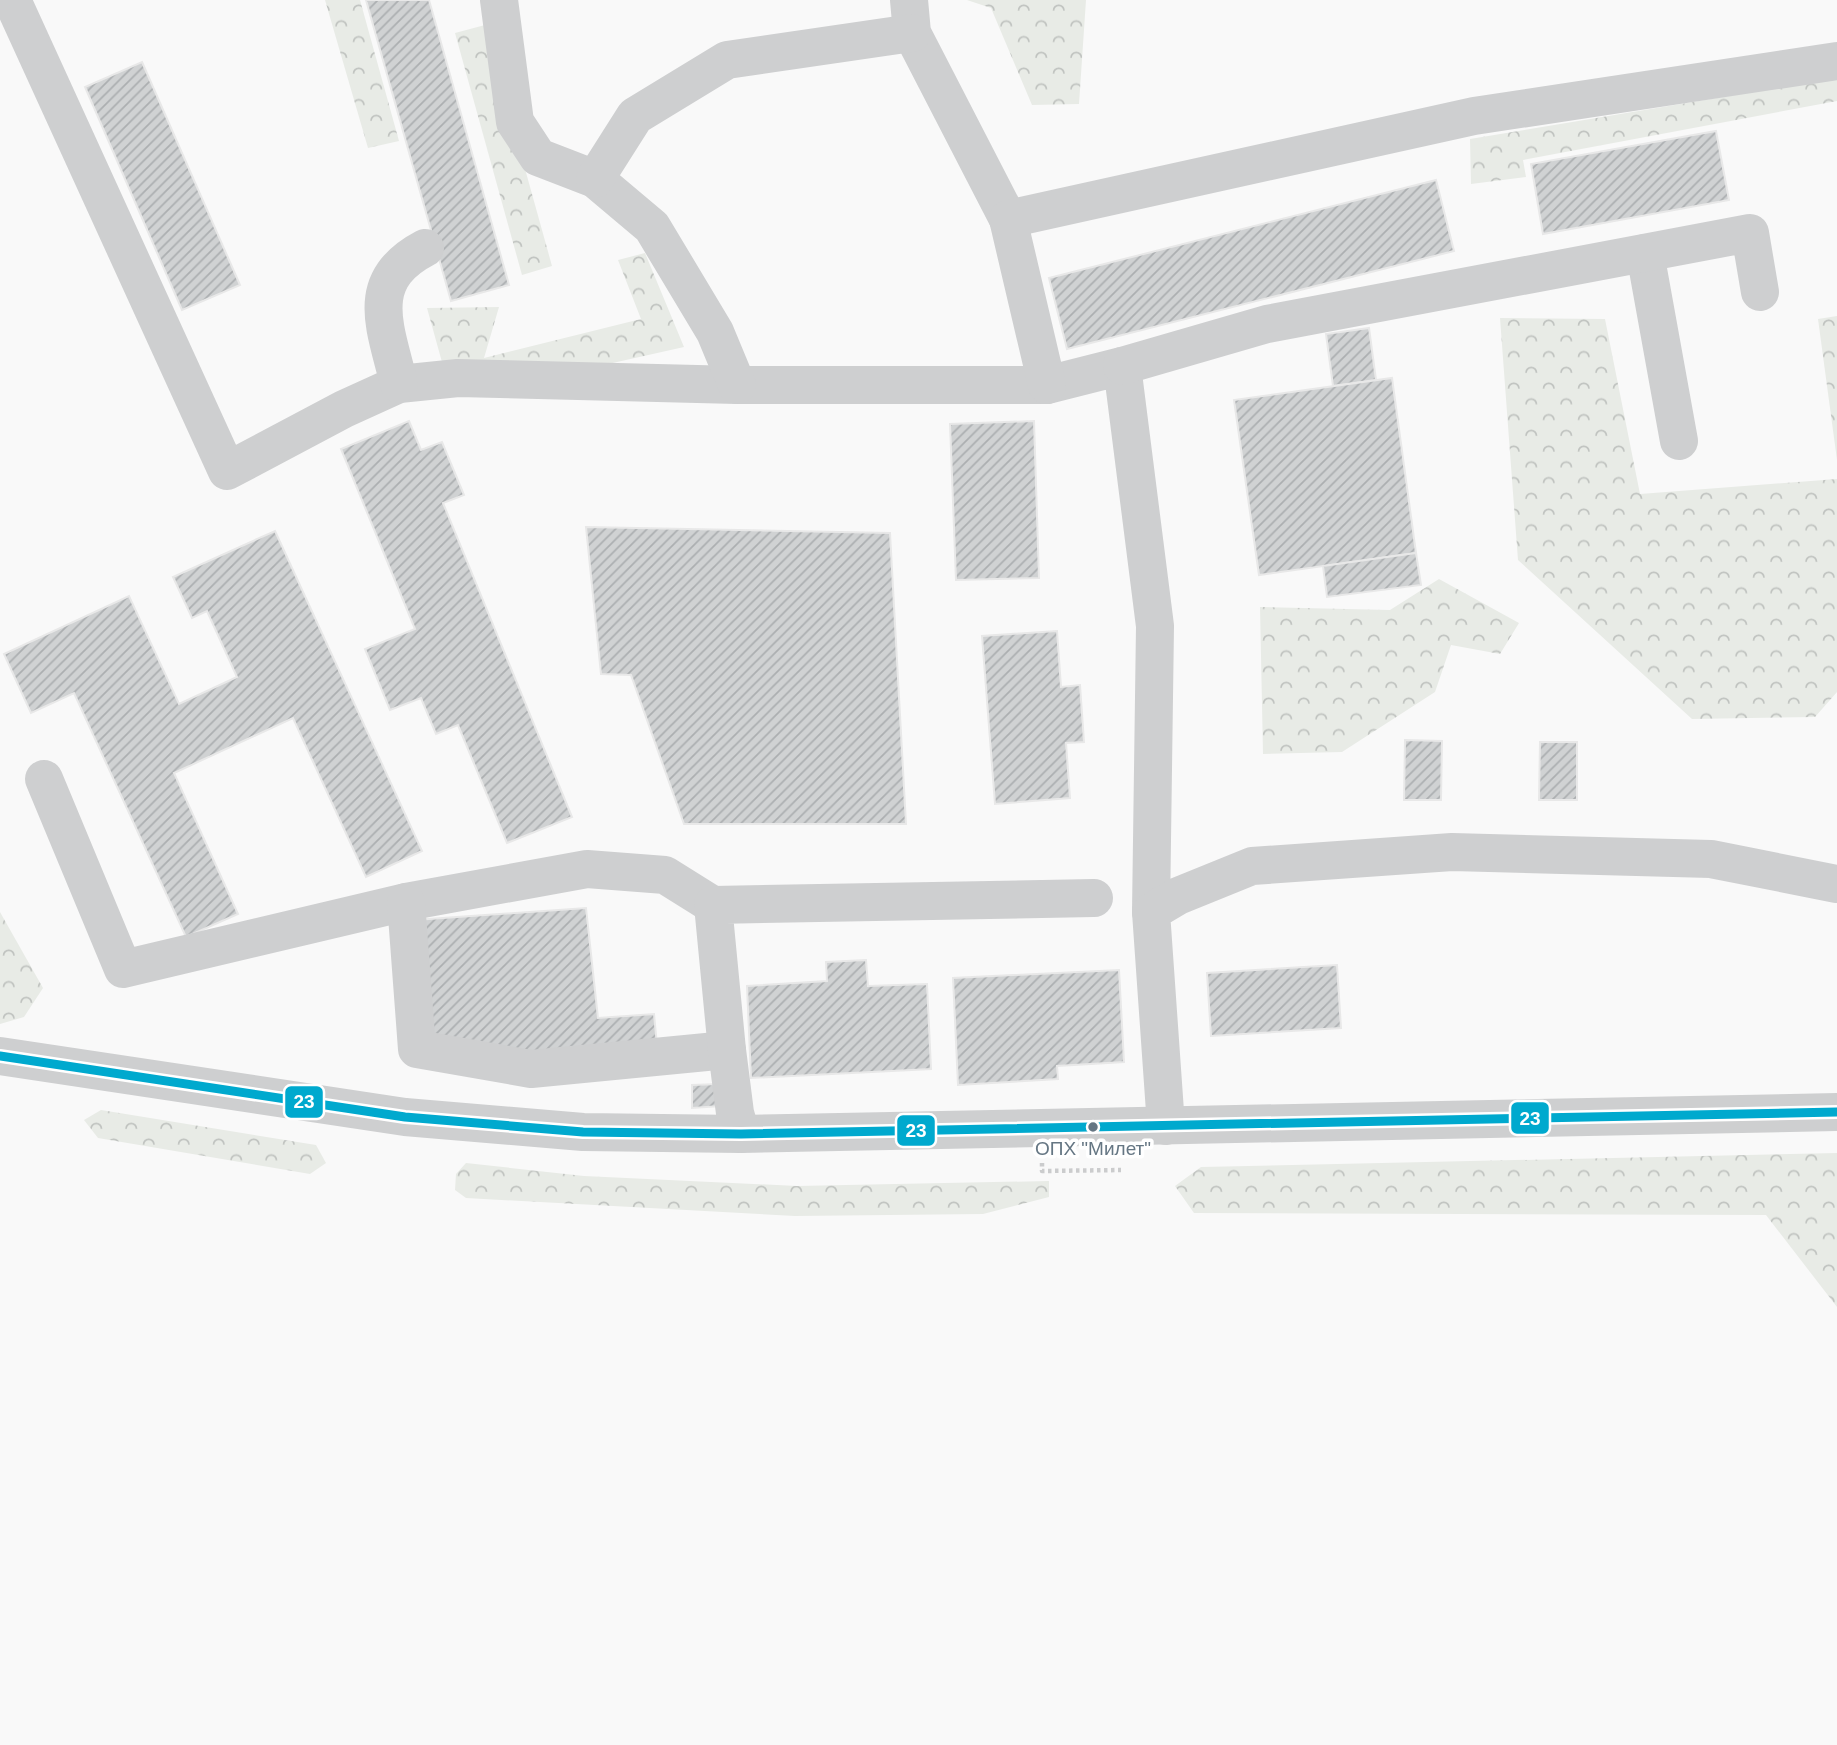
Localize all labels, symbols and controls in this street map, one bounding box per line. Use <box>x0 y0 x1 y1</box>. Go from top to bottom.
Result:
line badge: 23 <box>284 1085 324 1119</box>
text: 23 <box>293 1091 315 1112</box>
line badge: 23 <box>1510 1101 1550 1135</box>
text: 23 <box>1519 1108 1541 1129</box>
line badge: 23 <box>896 1114 936 1147</box>
text: 23 <box>905 1120 927 1141</box>
marker: ОПХ "Милет" <box>1086 1120 1100 1134</box>
place label: ОПХ "Милет" <box>1035 1138 1151 1159</box>

